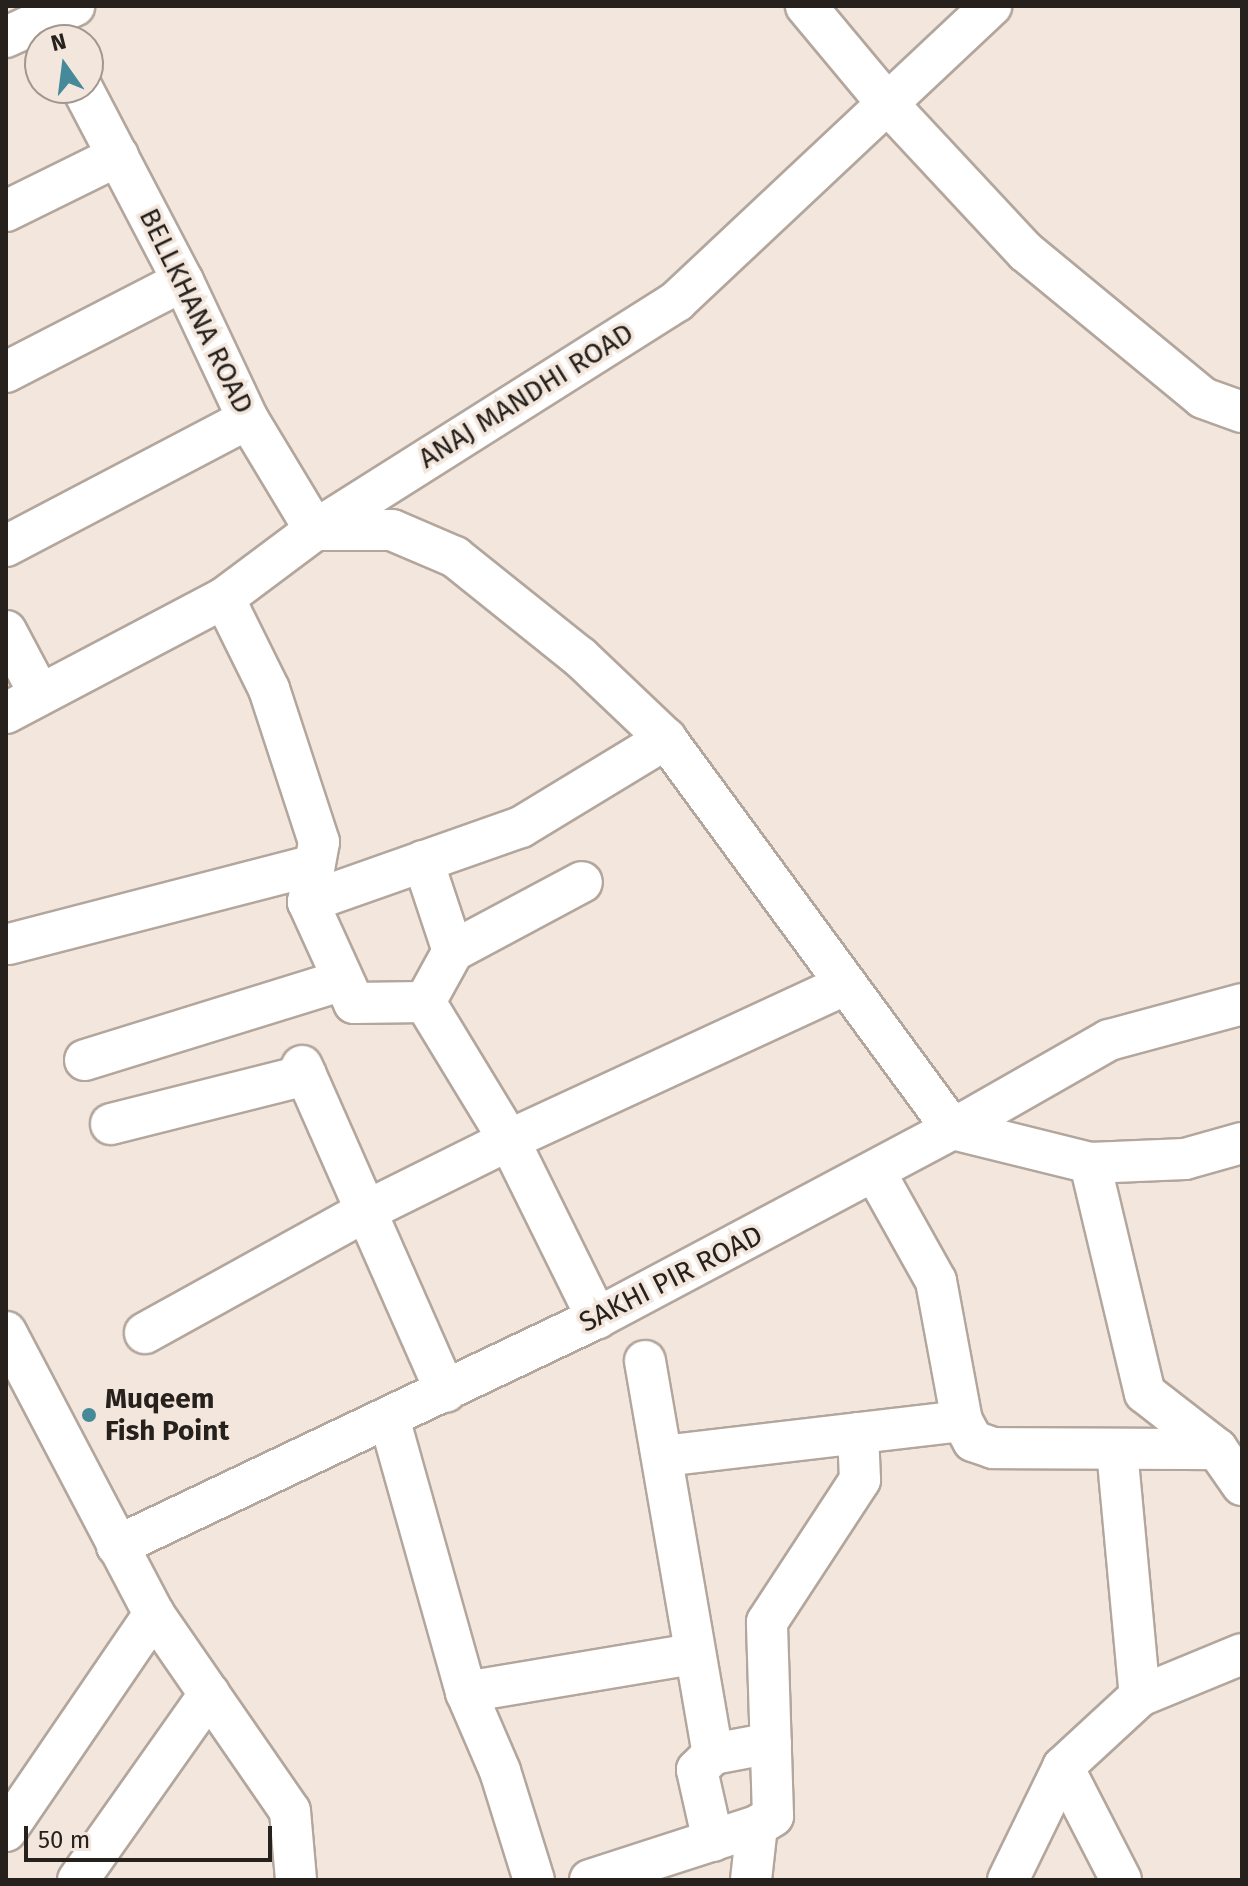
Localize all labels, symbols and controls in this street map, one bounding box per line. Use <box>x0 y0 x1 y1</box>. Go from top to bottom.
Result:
north arrow <box>24 24 104 104</box>
text: N <box>48 27 69 57</box>
street label: BELLKHANA ROAD <box>132 203 260 419</box>
street label: ANAJ MANDHI ROAD <box>412 316 640 476</box>
street label: SAKHI PIR ROAD <box>574 1218 768 1340</box>
place label: Muqeem Fish Point <box>105 1382 229 1448</box>
marker: Muqeem Fish Point <box>80 1406 98 1424</box>
scale bar <box>28 1810 276 1860</box>
text: 50 m <box>38 1826 90 1854</box>

